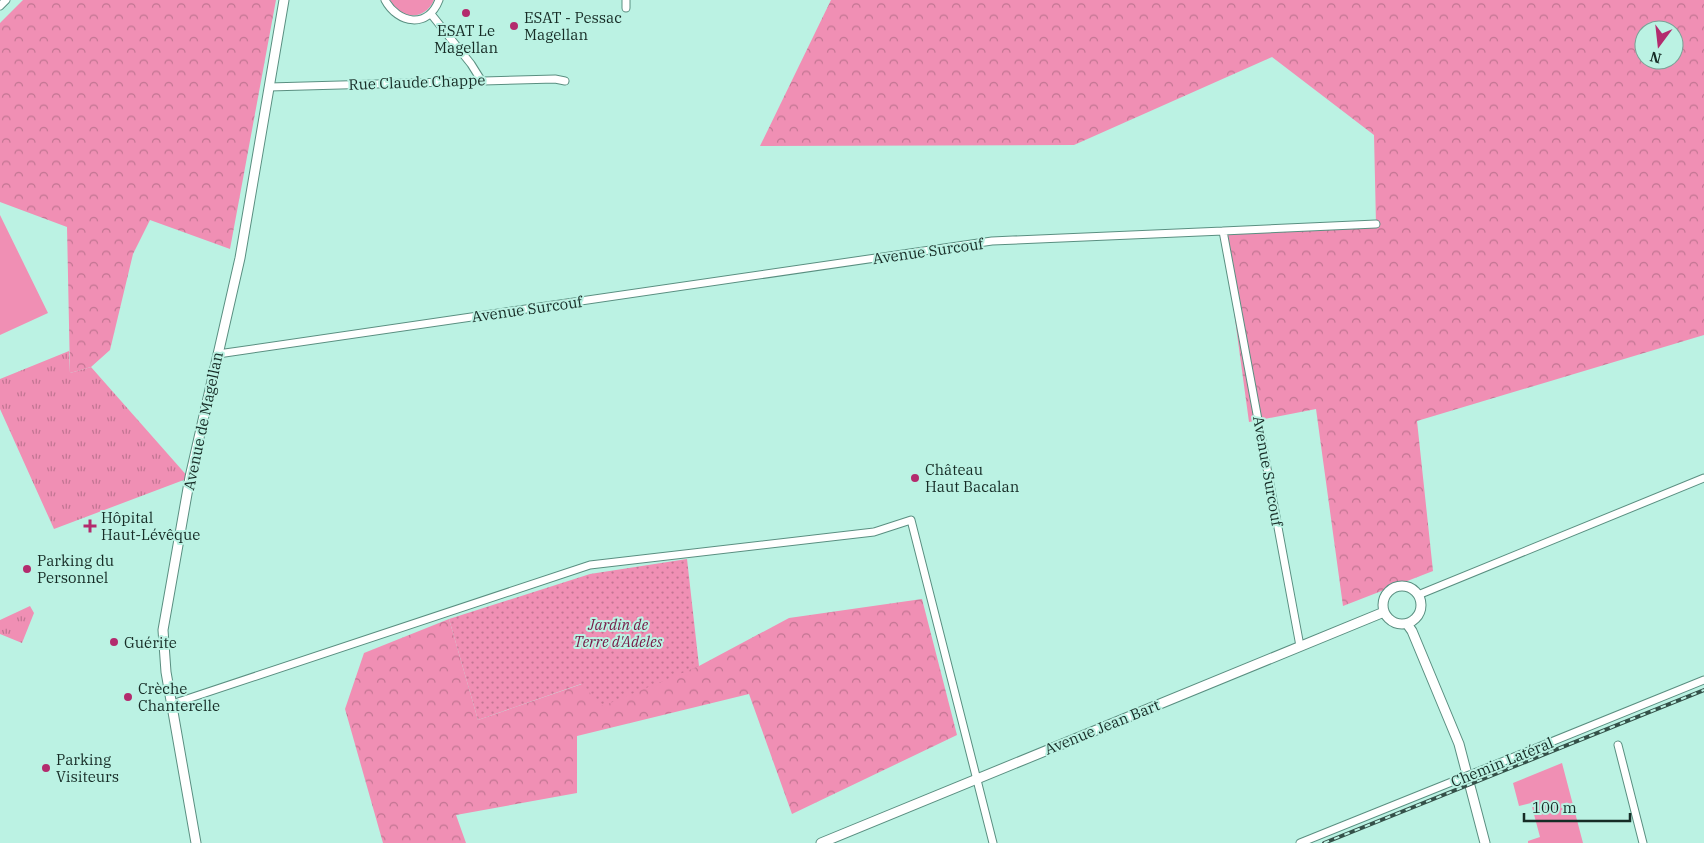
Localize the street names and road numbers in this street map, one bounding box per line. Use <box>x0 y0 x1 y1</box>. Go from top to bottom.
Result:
street label: Rue Claude Chappe <box>348 70 486 94</box>
street label: Avenue Surcouf <box>872 234 985 268</box>
street label: Avenue Surcouf <box>471 292 584 326</box>
street label: Avenue de Magellan <box>179 350 227 492</box>
street label: Avenue Surcouf <box>1249 414 1287 528</box>
street label: Avenue Jean Bart <box>1042 695 1162 759</box>
street label: Chemin Latéral <box>1448 733 1556 791</box>

